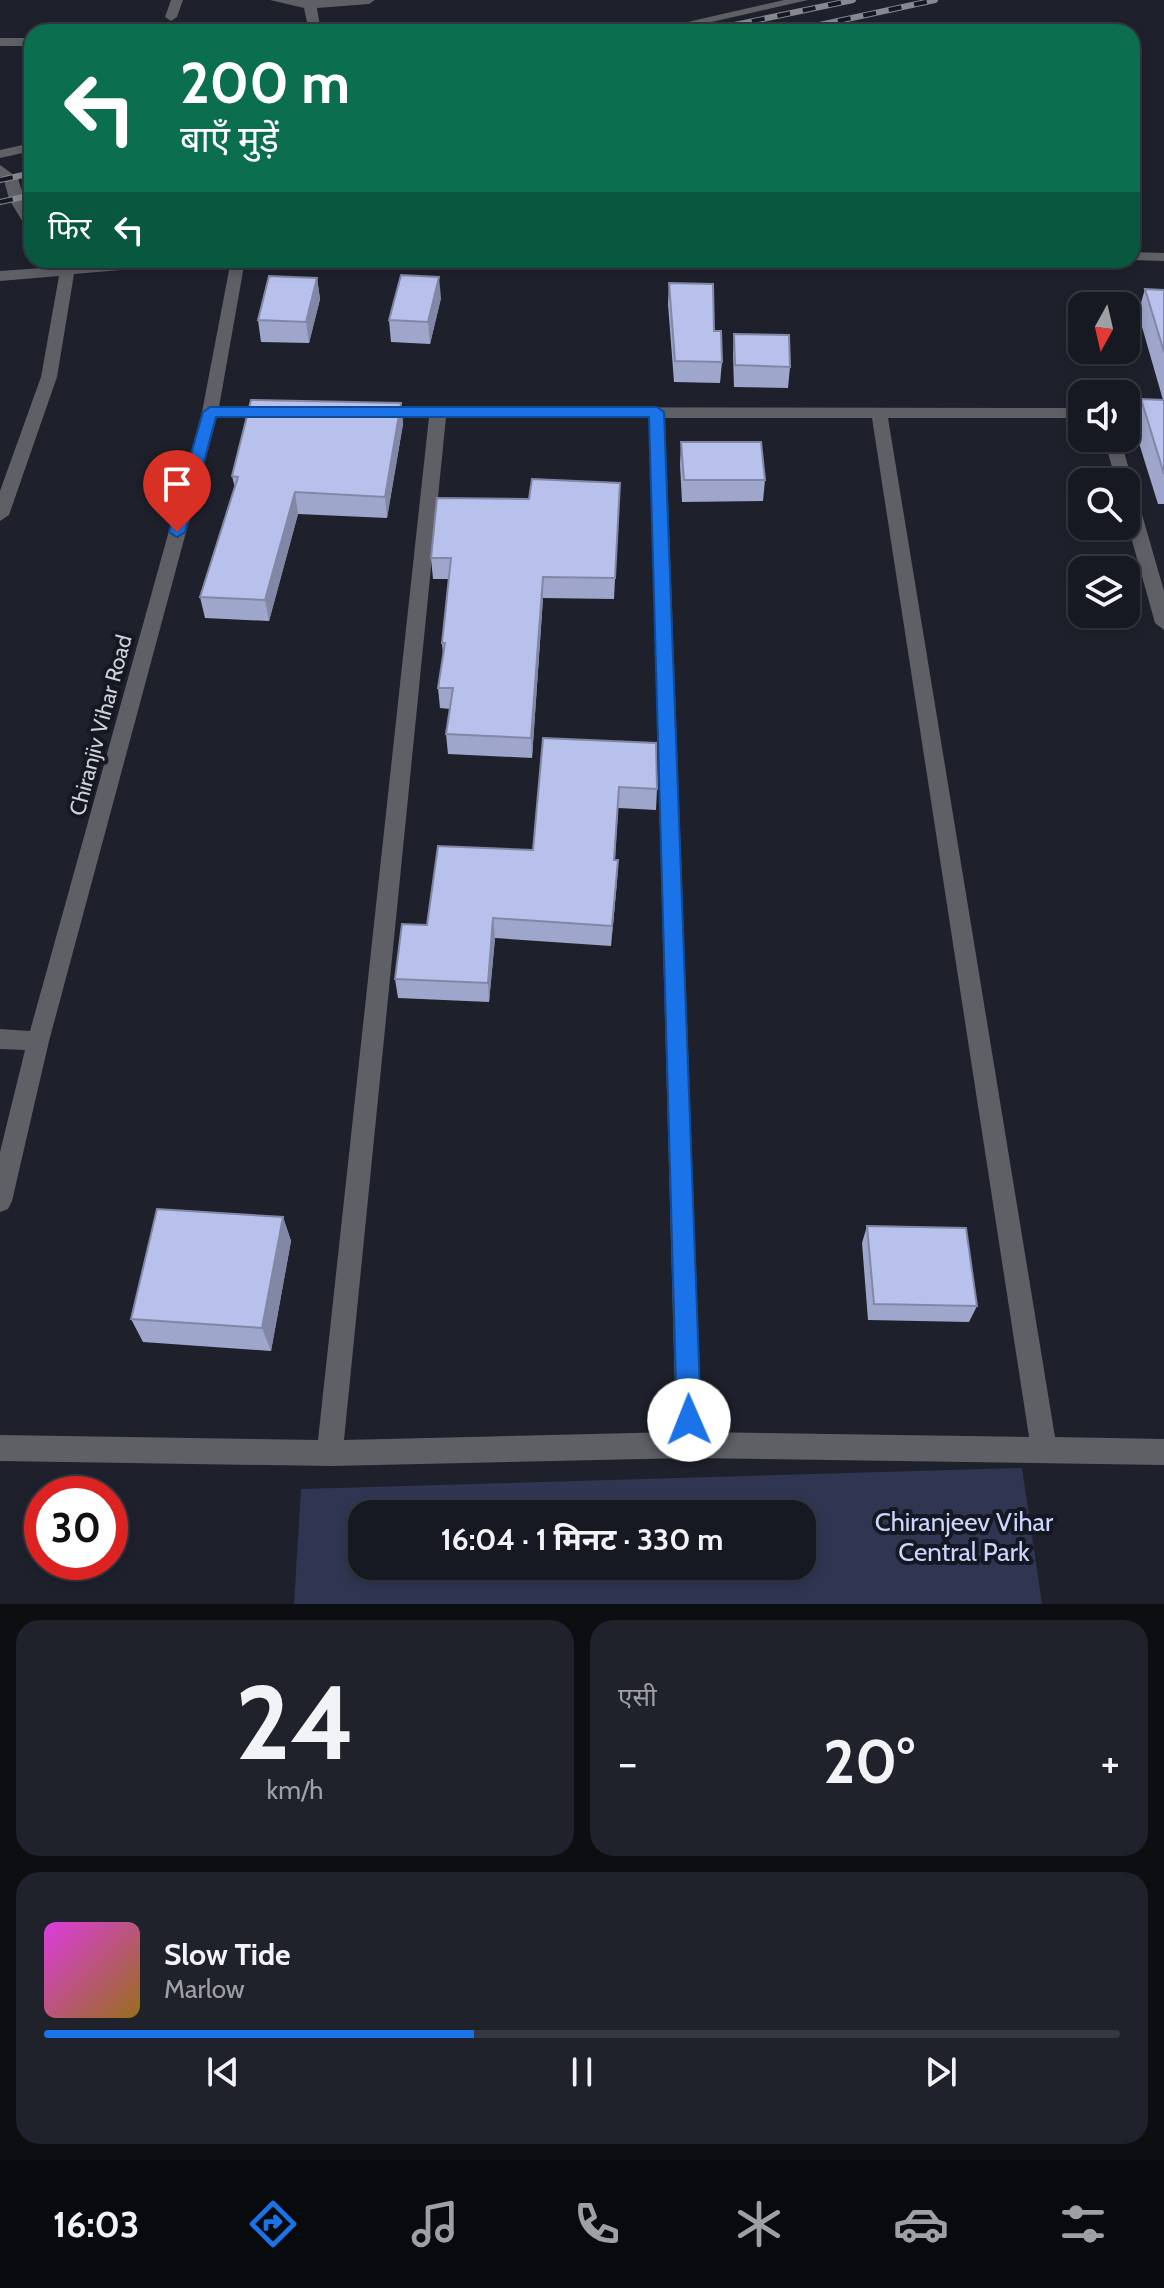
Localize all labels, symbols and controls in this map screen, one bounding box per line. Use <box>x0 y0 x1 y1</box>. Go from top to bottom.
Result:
text: 200 m <box>180 49 350 117</box>
icon: left <box>48 56 152 160</box>
text: बाएँ मुड़ें <box>180 117 279 161</box>
icon: left <box>107 208 151 252</box>
text: फिर <box>48 210 91 247</box>
north arrow <box>1068 292 1140 364</box>
map controls <box>1068 292 1140 628</box>
button: sound <box>1068 380 1140 452</box>
pin <box>143 450 211 532</box>
icon: arrive <box>155 462 199 506</box>
button: search <box>1068 468 1140 540</box>
button: layers <box>1068 556 1140 628</box>
street label: Chiranjiv Vihar Road <box>63 632 138 818</box>
position arrow <box>647 1378 731 1462</box>
speed limit sign: 30 <box>24 1476 128 1580</box>
park label: Chiranjeev Vihar Central Park <box>875 1506 1054 1568</box>
text: 16:04 · 1 मिनट · 330 m <box>441 1521 723 1558</box>
text: 24 <box>235 1659 355 1785</box>
text: एसी <box>618 1681 657 1713</box>
text: 20° <box>823 1725 915 1798</box>
text: − <box>618 1736 637 1789</box>
text: + <box>1101 1736 1120 1789</box>
text: km/h <box>267 1774 323 1806</box>
text: Slow Tide <box>164 1936 291 1973</box>
text: Marlow <box>164 1973 245 2005</box>
icon: previous <box>201 2050 245 2094</box>
icon: pause <box>560 2050 604 2094</box>
icon: next <box>919 2050 963 2094</box>
icon: directions <box>245 2196 301 2252</box>
icon: music <box>407 2196 463 2252</box>
icon: phone <box>569 2196 625 2252</box>
icon: climate <box>731 2196 787 2252</box>
icon: car <box>893 2196 949 2252</box>
icon: filters <box>1055 2196 1111 2252</box>
text: 16:03 <box>53 2202 139 2246</box>

